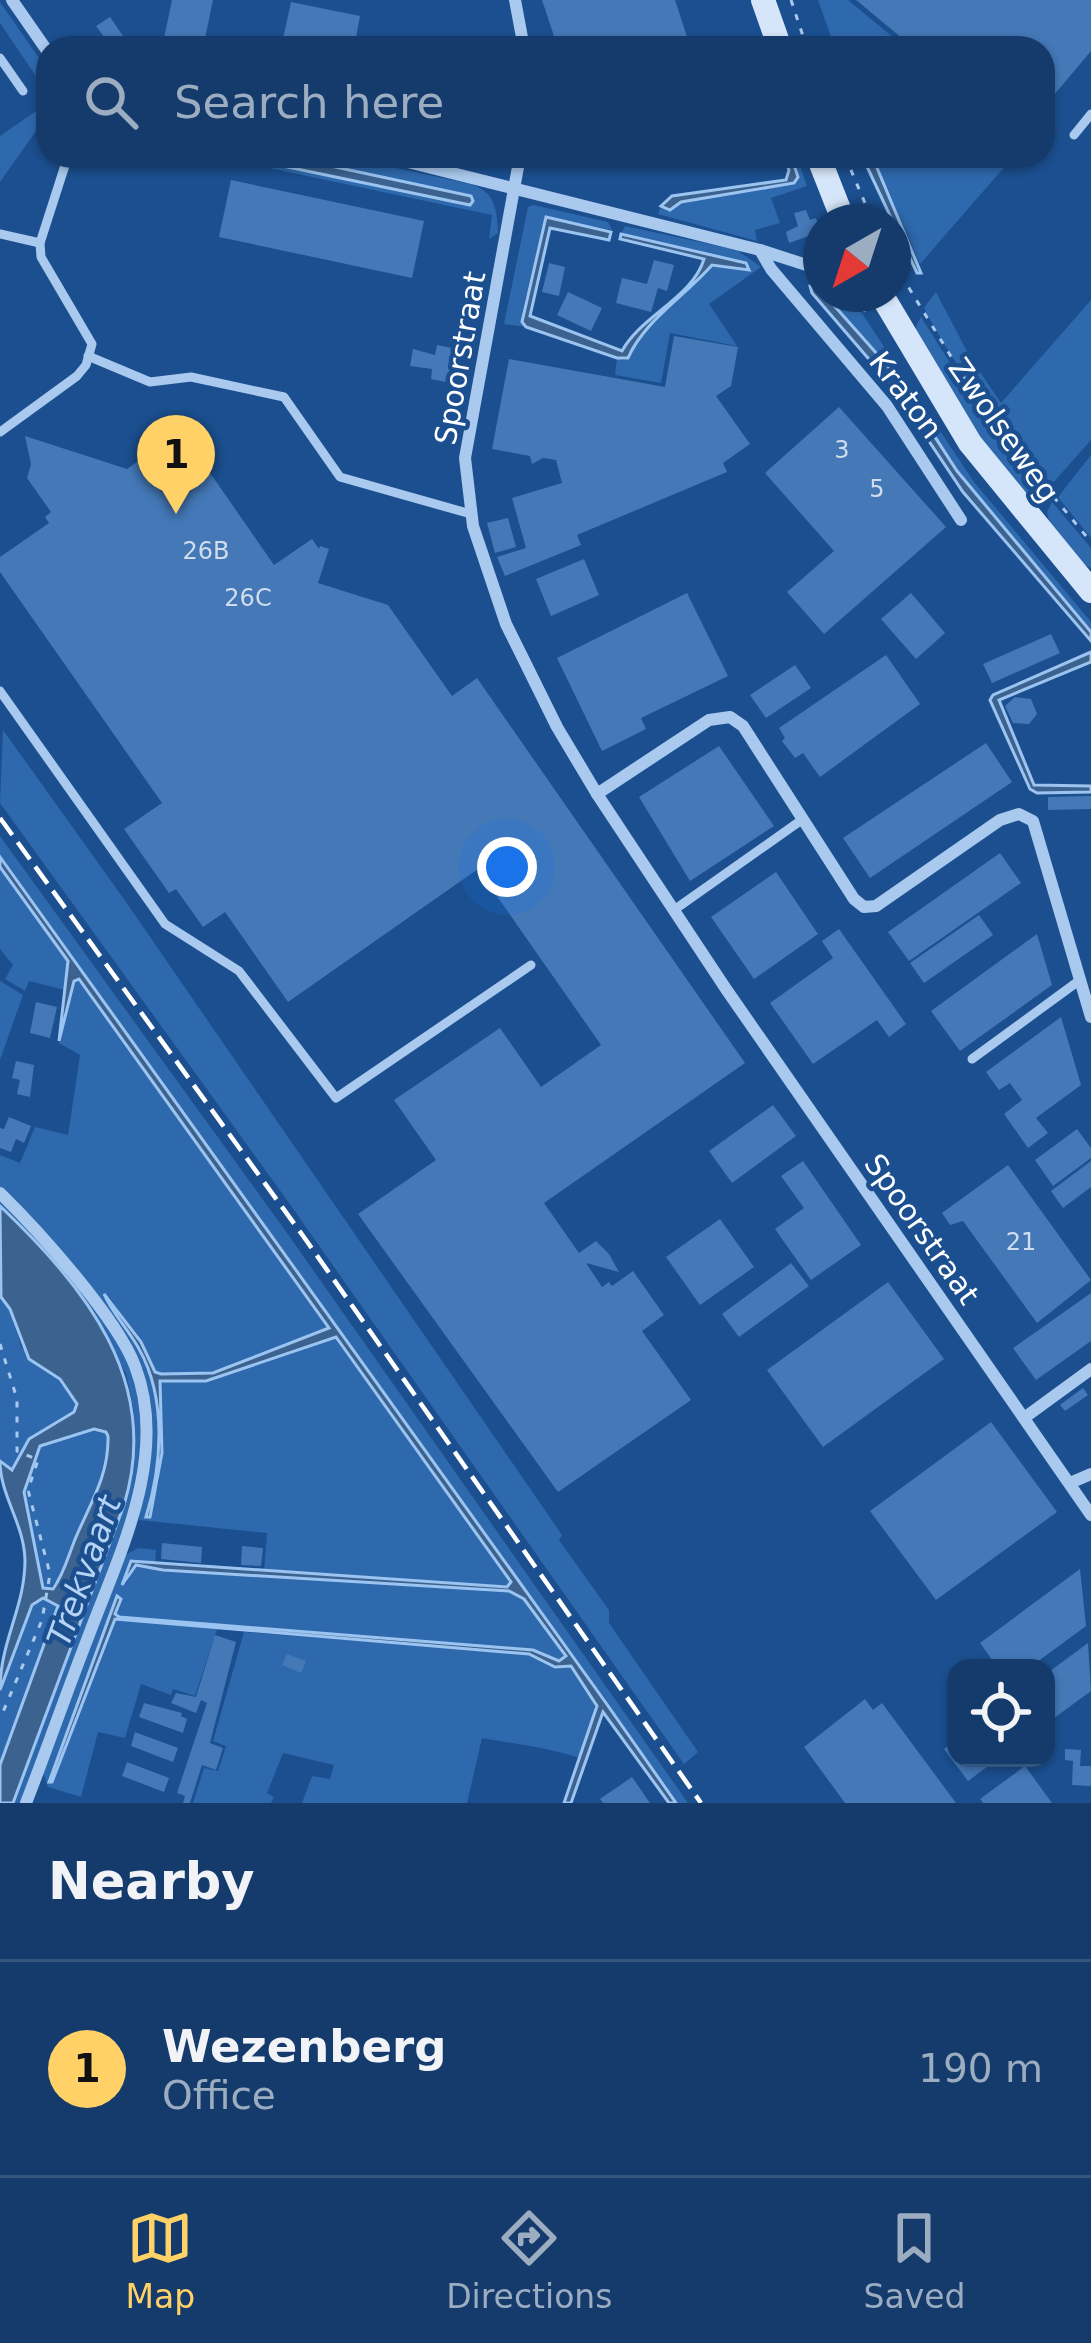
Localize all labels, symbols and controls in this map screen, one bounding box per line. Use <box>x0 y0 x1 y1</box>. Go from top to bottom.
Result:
search box <box>36 36 1055 168</box>
icon: search <box>78 69 144 135</box>
text: Search here <box>174 76 444 129</box>
north arrow <box>803 204 911 312</box>
street label: Spoorstraat <box>428 268 493 447</box>
street label: Kraton <box>862 345 950 445</box>
street label: Zwolseweg <box>942 351 1066 509</box>
pin: 1 <box>137 415 215 514</box>
house number: 3 <box>834 436 850 464</box>
house number: 5 <box>869 475 885 503</box>
house number: 26B <box>182 537 230 565</box>
house number: 26C <box>224 584 272 612</box>
your location <box>477 837 537 897</box>
street label: Spoorstraat <box>857 1147 987 1311</box>
house number: 21 <box>1006 1228 1036 1256</box>
water label: Trekvaart <box>39 1490 130 1651</box>
map controls <box>947 1659 1055 1767</box>
button: locate <box>947 1659 1055 1767</box>
text: Nearby <box>48 1852 255 1911</box>
text: Wezenberg <box>162 2020 446 2073</box>
text: 1 <box>73 2046 101 2091</box>
text: 190 m <box>918 2046 1043 2091</box>
text: Office <box>162 2073 276 2118</box>
tab: Map <box>126 2205 195 2316</box>
tab: Directions <box>446 2205 612 2316</box>
tab: Saved <box>864 2205 965 2316</box>

